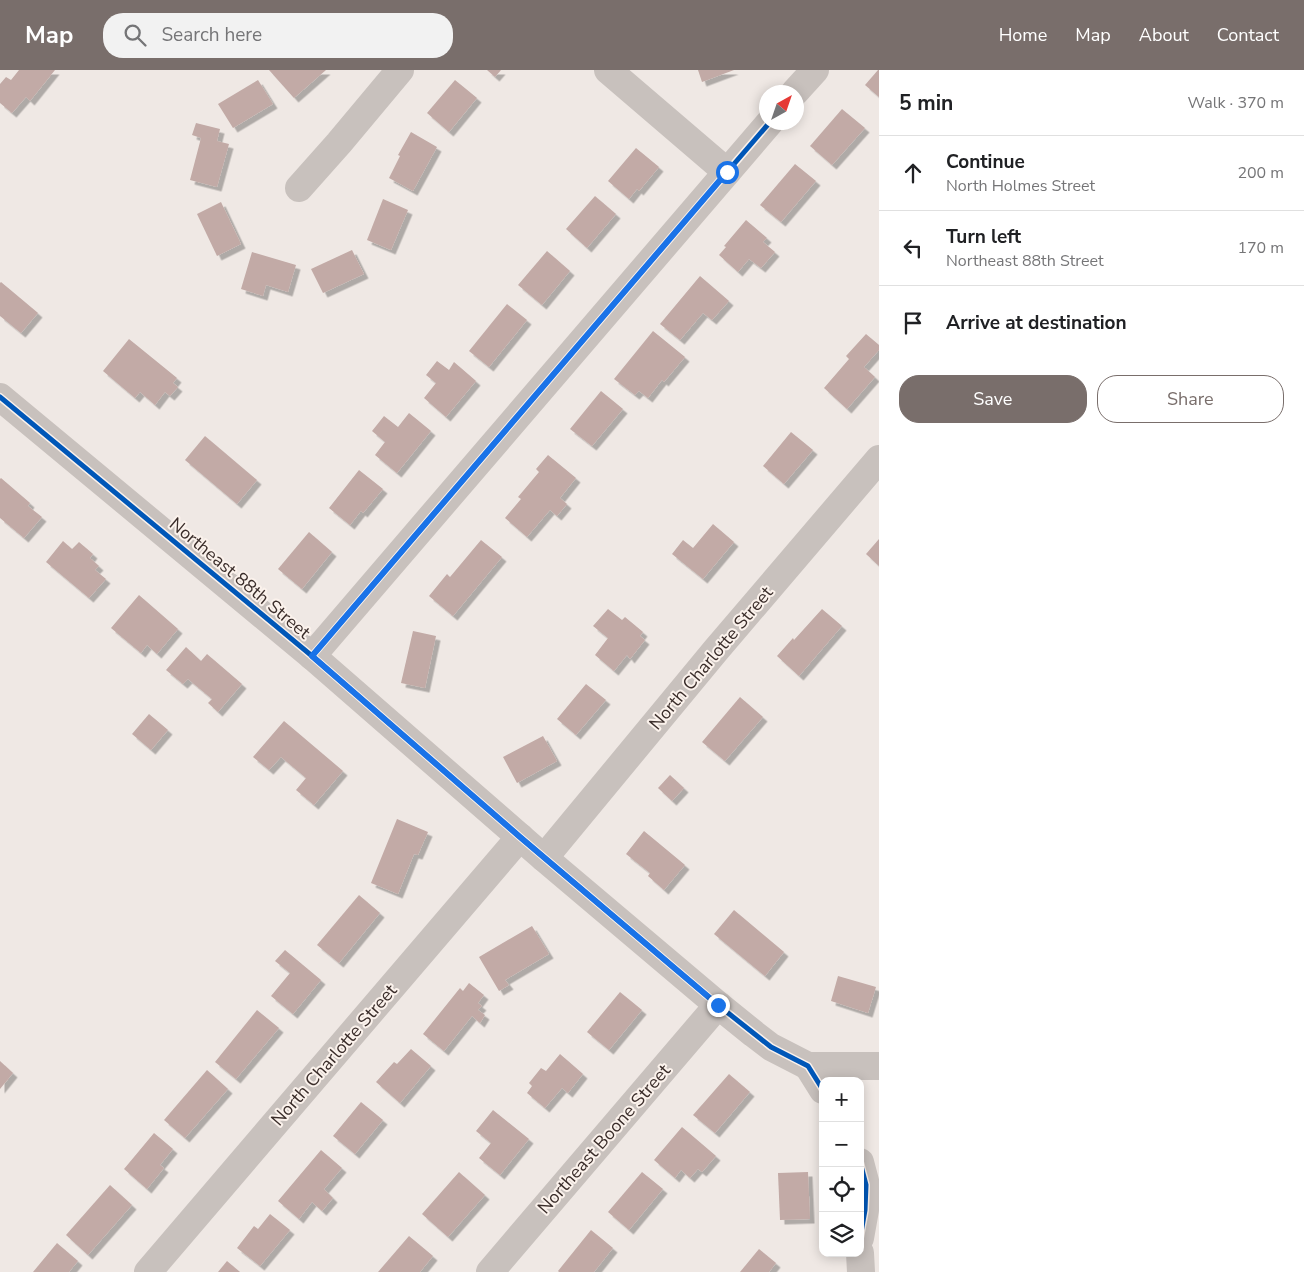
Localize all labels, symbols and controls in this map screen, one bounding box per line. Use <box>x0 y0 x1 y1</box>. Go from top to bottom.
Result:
search box <box>103 13 453 58</box>
text: Map <box>25 19 73 51</box>
icon: search <box>121 21 149 49</box>
text: Search here <box>161 22 262 48</box>
text: Home <box>999 23 1047 47</box>
text: Map <box>1075 23 1111 47</box>
text: About <box>1139 23 1189 47</box>
text: Contact <box>1217 23 1279 47</box>
north arrow <box>759 85 804 130</box>
text: 5 min <box>899 89 953 117</box>
text: Walk · 370 m <box>1188 92 1284 114</box>
text: Continue <box>946 149 1025 175</box>
icon: ahead <box>899 159 927 187</box>
route start <box>716 161 739 184</box>
text: 200 m <box>1237 162 1284 184</box>
text: North Holmes Street <box>946 175 1095 197</box>
text: Turn left <box>946 224 1021 250</box>
icon: left <box>899 234 927 262</box>
text: 170 m <box>1237 237 1284 259</box>
text: Northeast 88th Street <box>946 250 1104 272</box>
icon: arrive <box>899 309 927 337</box>
text: Arrive at destination <box>946 310 1127 336</box>
button: Save <box>899 375 1087 423</box>
button: Share <box>1097 375 1284 423</box>
street label: Northeast 88th Street <box>164 512 316 645</box>
street label: North Charlotte Street <box>644 581 779 735</box>
street label: North Charlotte Street <box>266 979 403 1131</box>
route end <box>707 994 730 1017</box>
street label: Northeast Boone Street <box>532 1058 676 1219</box>
map controls <box>819 1077 864 1257</box>
button: + <box>819 1077 864 1122</box>
button: − <box>819 1122 864 1167</box>
button: locate <box>819 1167 864 1212</box>
button: layers <box>819 1212 864 1257</box>

